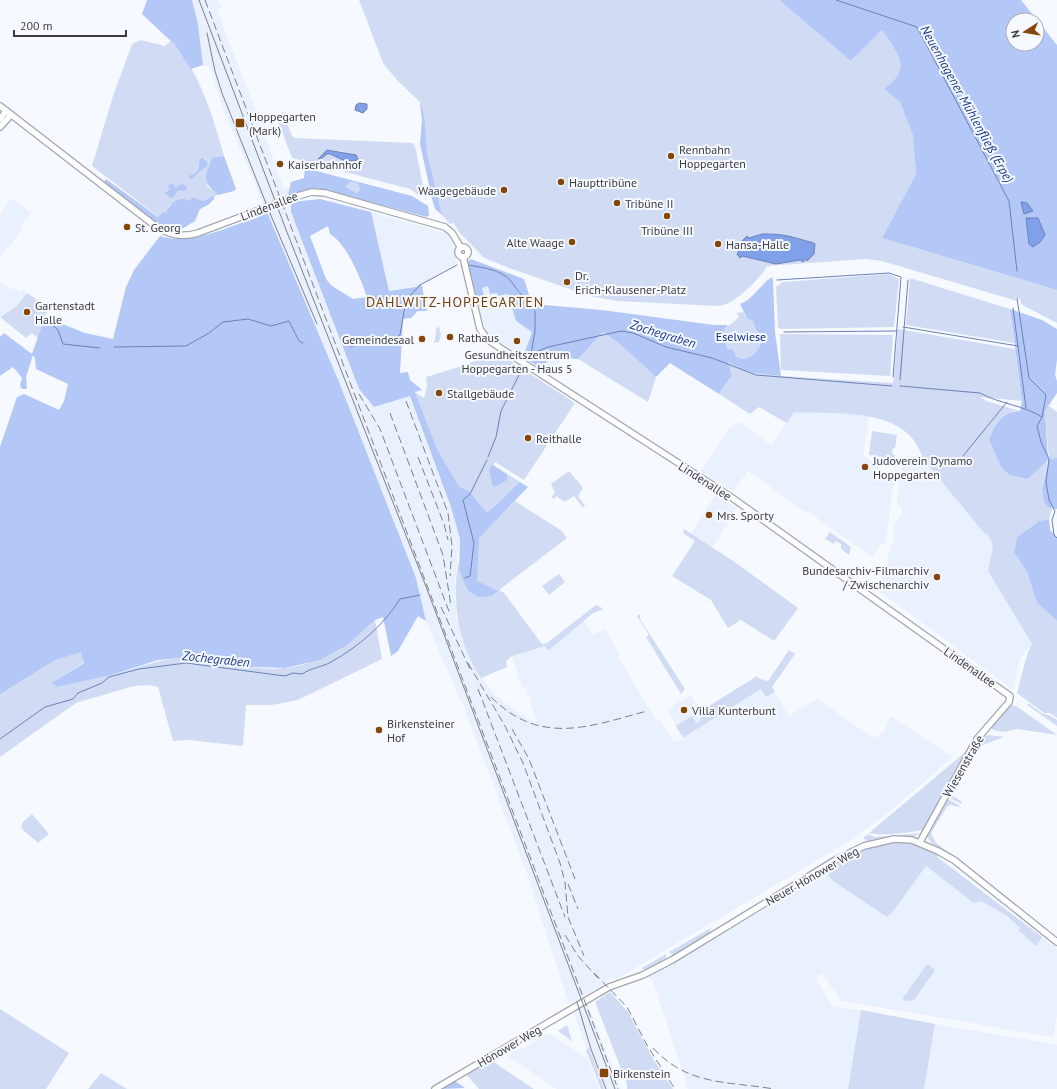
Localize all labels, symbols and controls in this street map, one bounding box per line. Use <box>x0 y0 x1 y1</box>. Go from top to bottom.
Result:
scale bar <box>14 12 126 38</box>
north arrow <box>1005 12 1045 52</box>
text: 200 m <box>20 18 53 33</box>
water label: Neuenhagener Mühlenfließ (Erpe) <box>917 23 1017 185</box>
place label: Hoppegarten (Mark) <box>249 109 316 138</box>
marker: Hoppegarten (Mark) <box>234 117 246 129</box>
place label: Rennbahn Hoppegarten <box>679 142 746 171</box>
marker: Rennbahn Hoppegarten <box>666 151 676 161</box>
place label: Kaiserbahnhof <box>288 157 363 172</box>
marker: Kaiserbahnhof <box>275 159 285 169</box>
place label: Haupttribüne <box>569 175 637 190</box>
marker: Haupttribüne <box>556 177 566 187</box>
place label: Waagegebäude <box>418 183 496 198</box>
marker: Waagegebäude <box>499 185 509 195</box>
street label: Lindenallee <box>238 188 300 224</box>
place label: Tribüne II <box>625 196 674 211</box>
marker: Tribüne II <box>612 198 622 208</box>
marker: Tribüne III <box>662 211 672 221</box>
place label: St. Georg <box>135 220 181 235</box>
marker: St. Georg <box>122 222 132 232</box>
place label: Tribüne III <box>641 223 693 238</box>
place label: Alte Waage <box>507 235 564 250</box>
marker: Alte Waage <box>567 237 577 247</box>
place label: Hansa-Halle <box>726 237 789 252</box>
marker: Hansa-Halle <box>713 239 723 249</box>
place label: Dr. Erich-Klausener-Platz <box>575 268 686 297</box>
marker: Dr. Erich-Klausener-Platz <box>562 277 572 287</box>
district label: DAHLWITZ-HOPPEGARTEN <box>366 293 544 311</box>
place label: Gartenstadt Halle <box>35 298 95 327</box>
marker: Gartenstadt Halle <box>22 307 32 317</box>
water label: Zochegraben <box>627 316 698 352</box>
park label: Eselwiese <box>716 329 766 344</box>
place label: Rathaus <box>458 330 499 345</box>
place label: Gemeindesaal <box>342 332 414 347</box>
marker: Rathaus <box>445 332 455 342</box>
marker: Gemeindesaal <box>417 334 427 344</box>
marker: Gesundheitszentrum Hoppegarten - Haus 5 <box>512 336 522 346</box>
place label: Gesundheitszentrum Hoppegarten - Haus 5 <box>462 347 572 376</box>
place label: Stallgebäude <box>447 386 514 401</box>
marker: Stallgebäude <box>434 388 444 398</box>
place label: Reithalle <box>536 431 582 446</box>
marker: Reithalle <box>523 433 533 443</box>
place label: Judoverein Dynamo Hoppegarten <box>872 453 973 482</box>
street label: Lindenallee <box>676 458 734 504</box>
marker: Judoverein Dynamo Hoppegarten <box>860 462 870 472</box>
place label: Mrs. Sporty <box>717 508 774 523</box>
marker: Mrs. Sporty <box>704 510 714 520</box>
place label: Bundesarchiv-Filmarchiv / Zwischenarchiv <box>802 563 929 592</box>
marker: Bundesarchiv-Filmarchiv / Zwischenarchiv <box>932 572 942 582</box>
street label: Lindenallee <box>941 644 999 690</box>
water label: Zochegraben <box>180 647 251 671</box>
place label: Villa Kunterbunt <box>691 703 776 718</box>
marker: Villa Kunterbunt <box>679 705 689 715</box>
place label: Birkensteiner Hof <box>387 716 455 745</box>
marker: Birkensteiner Hof <box>374 725 384 735</box>
street label: Wiesenstraße <box>939 732 987 800</box>
street label: Neuer Hönower Weg <box>763 843 861 909</box>
street label: Hönower Weg <box>474 1022 544 1070</box>
place label: Birkenstein <box>613 1066 670 1081</box>
marker: Birkenstein <box>598 1067 610 1079</box>

